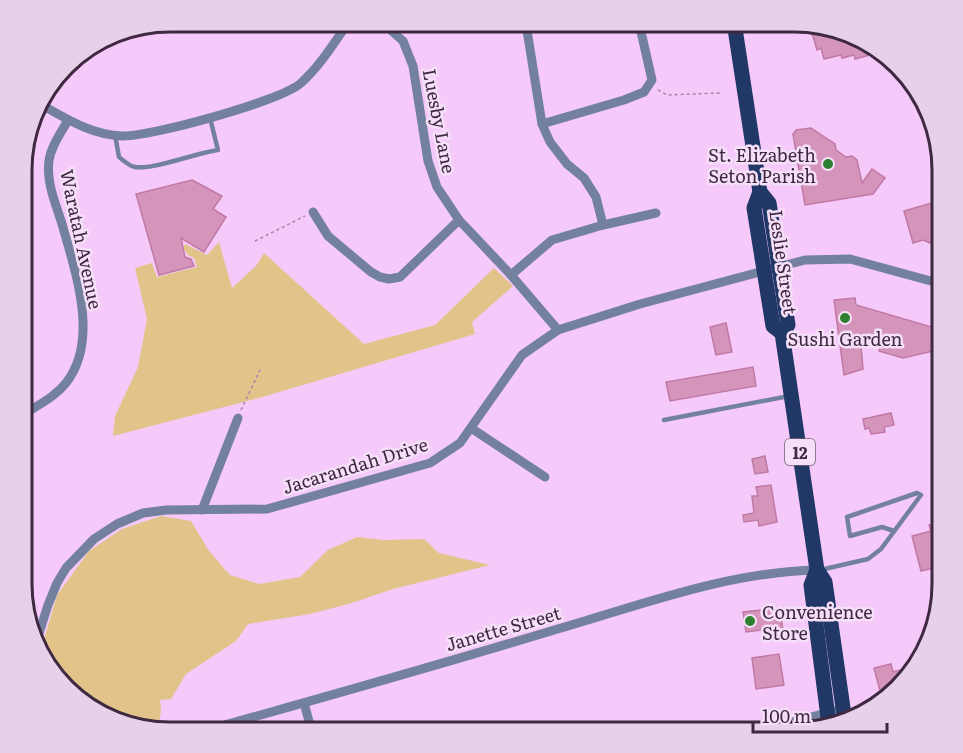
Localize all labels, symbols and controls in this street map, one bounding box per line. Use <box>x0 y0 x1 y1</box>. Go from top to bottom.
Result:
street label: Luesby Lane <box>417 66 463 176</box>
place label: St. Elizabeth Seton Parish <box>708 141 816 189</box>
marker: St. Elizabeth Seton Parish <box>821 157 835 171</box>
street label: Waratah Avenue <box>54 167 110 311</box>
street label: Leslie Street <box>763 208 805 317</box>
marker: Sushi Garden <box>838 311 852 325</box>
place label: Sushi Garden <box>788 325 903 352</box>
street label: Jacarandah Drive <box>279 430 431 500</box>
road number: 12 <box>785 439 815 465</box>
street label: Janette Street <box>442 598 564 657</box>
place label: Convenience Store <box>762 598 873 646</box>
marker: Convenience Store <box>743 614 757 628</box>
scale bar <box>753 696 886 734</box>
text: 100 m <box>762 702 811 729</box>

